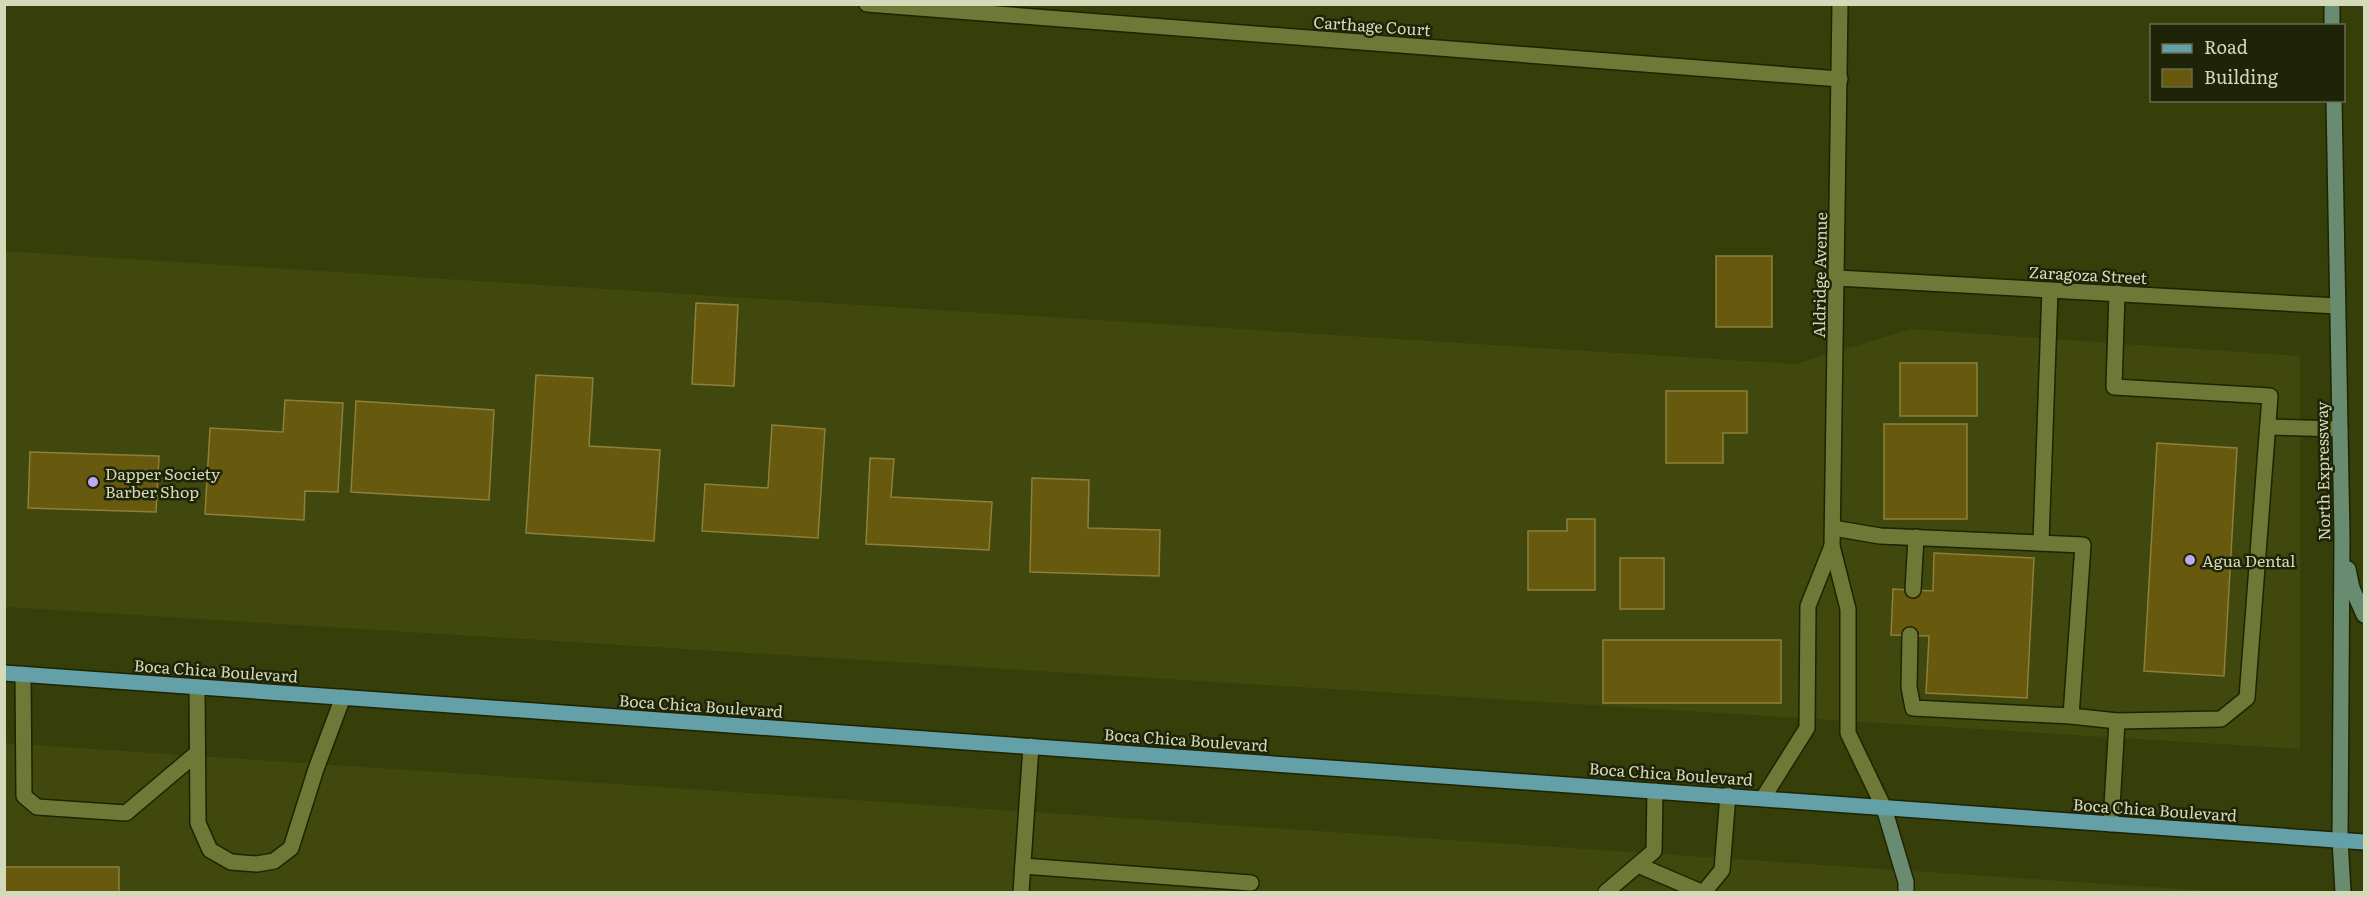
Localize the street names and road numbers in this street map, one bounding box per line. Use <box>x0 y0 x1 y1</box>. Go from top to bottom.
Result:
street label: Carthage Court <box>1313 9 1432 41</box>
street label: Aldridge Avenue <box>1806 212 1832 338</box>
street label: Zaragoza Street <box>2028 259 2148 289</box>
street label: North Expressway <box>2309 400 2335 541</box>
street label: Boca Chica Boulevard <box>133 652 299 688</box>
street label: Boca Chica Boulevard <box>618 687 784 723</box>
street label: Boca Chica Boulevard <box>1103 721 1269 757</box>
street label: Boca Chica Boulevard <box>1588 755 1754 791</box>
street label: Boca Chica Boulevard <box>2072 791 2238 827</box>

